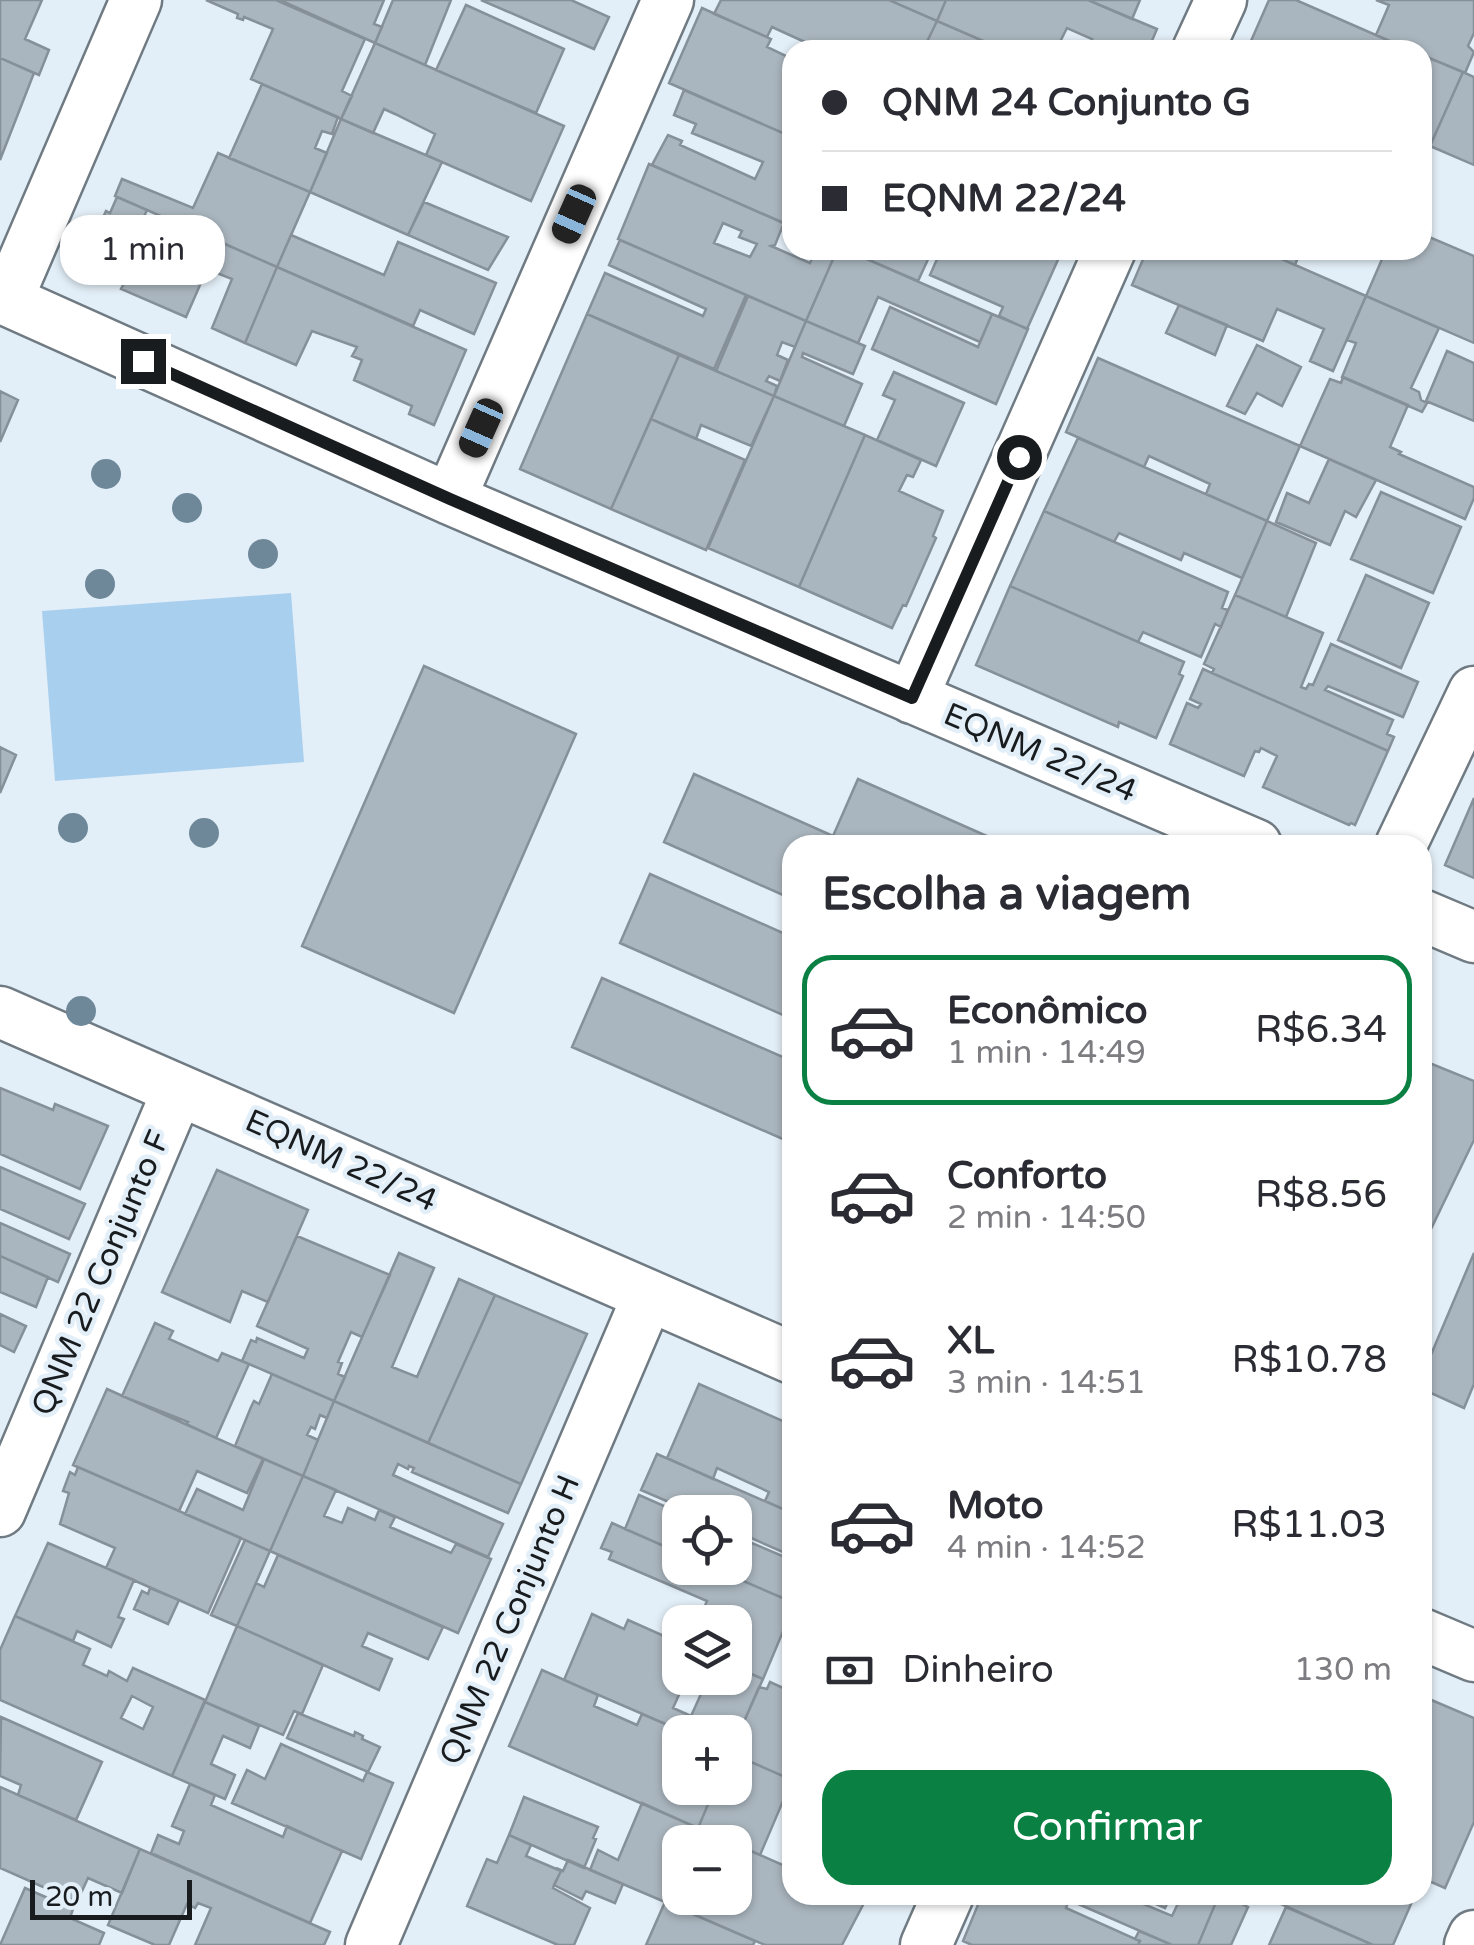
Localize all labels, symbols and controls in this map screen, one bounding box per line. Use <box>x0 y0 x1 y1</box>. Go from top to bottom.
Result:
text: QNM 24 Conjunto G <box>882 80 1251 126</box>
text: EQNM 22/24 <box>882 176 1126 222</box>
car <box>548 180 600 248</box>
callout: 1 min <box>61 216 226 286</box>
text: 1 min <box>100 231 185 269</box>
route end <box>121 339 166 384</box>
car <box>455 394 507 462</box>
route start <box>997 435 1042 480</box>
street label: EQNM 22/24 <box>938 695 1142 811</box>
text: Escolha a viagem <box>822 868 1191 922</box>
icon: car <box>827 985 917 1075</box>
text: Econômico <box>947 988 1148 1034</box>
text: R$6.34 <box>1255 1007 1387 1053</box>
text: 1 min · 14:49 <box>947 1034 1146 1072</box>
street label: EQNM 22/24 <box>239 1102 443 1220</box>
street label: QNM 22 Conjunto F <box>24 1125 178 1421</box>
icon: car <box>827 1150 917 1240</box>
text: Conforto <box>947 1153 1107 1199</box>
text: R$8.56 <box>1255 1172 1387 1218</box>
text: 2 min · 14:50 <box>947 1199 1146 1237</box>
icon: car <box>827 1315 917 1405</box>
text: XL <box>947 1318 994 1364</box>
text: R$10.78 <box>1232 1337 1387 1383</box>
text: 3 min · 14:51 <box>947 1364 1146 1402</box>
street label: QNM 22 Conjunto H <box>432 1470 588 1770</box>
icon: car <box>827 1480 917 1570</box>
text: Moto <box>947 1483 1043 1529</box>
map controls <box>662 1495 752 1915</box>
button: locate <box>662 1495 752 1585</box>
text: R$11.03 <box>1231 1502 1387 1548</box>
text: 4 min · 14:52 <box>947 1529 1146 1567</box>
button: layers <box>662 1605 752 1695</box>
icon: cash <box>822 1643 877 1698</box>
text: Dinheiro <box>902 1647 1054 1693</box>
text: 130 m <box>1294 1651 1392 1689</box>
button: + <box>662 1715 752 1805</box>
button: Confirmar <box>822 1770 1392 1885</box>
button: − <box>662 1825 752 1915</box>
scale bar <box>30 1875 192 1920</box>
text: 20 m <box>45 1880 113 1914</box>

